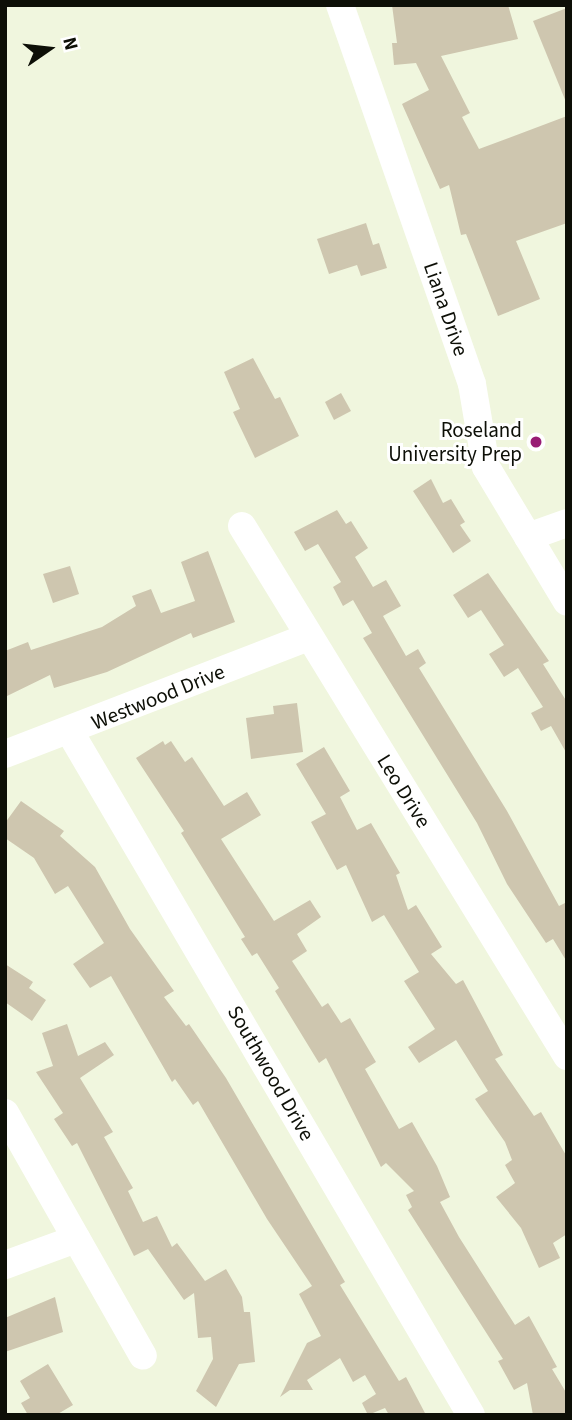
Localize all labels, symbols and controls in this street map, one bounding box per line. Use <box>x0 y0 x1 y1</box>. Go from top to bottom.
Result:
north arrow <box>14 14 84 84</box>
text: N <box>55 34 84 53</box>
street label: Liana Drive <box>418 259 474 359</box>
place label: Roseland University Prep <box>388 417 522 467</box>
marker: Roseland University Prep <box>528 434 544 450</box>
street label: Westwood Drive <box>88 659 228 735</box>
street label: Leo Drive <box>372 750 436 832</box>
street label: Southwood Drive <box>222 1001 320 1145</box>

